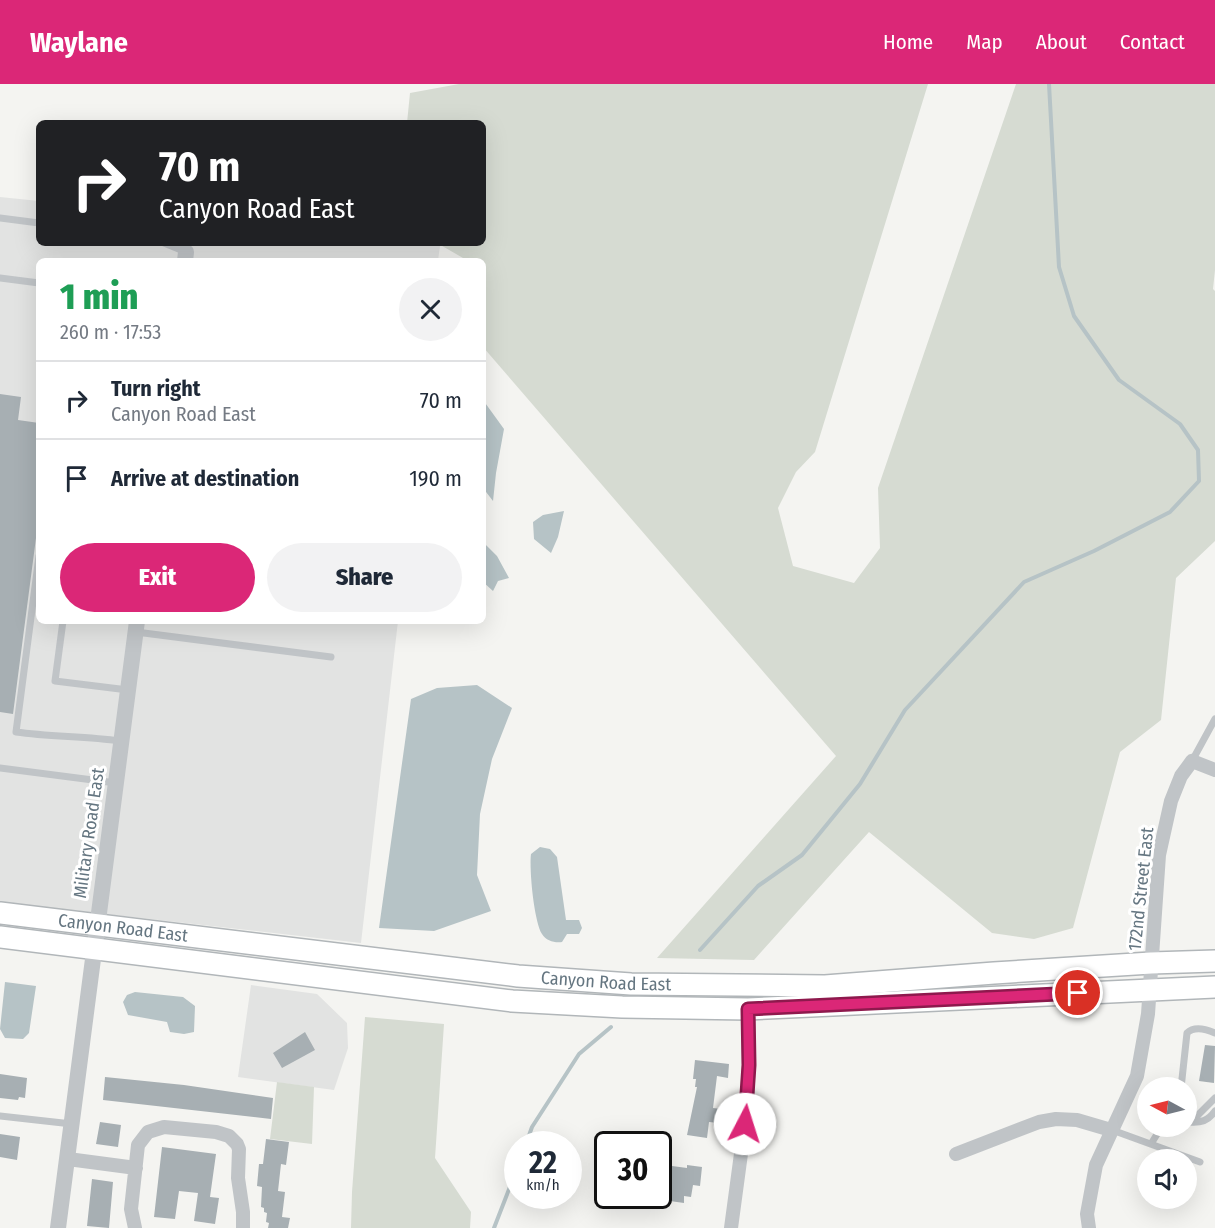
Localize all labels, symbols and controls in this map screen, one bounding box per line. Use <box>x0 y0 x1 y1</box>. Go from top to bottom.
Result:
text: Waylane <box>30 26 128 59</box>
text: Home <box>883 29 933 55</box>
text: Map <box>966 29 1003 55</box>
text: About <box>1036 29 1087 55</box>
text: Contact <box>1120 29 1185 55</box>
text: 70 m <box>159 142 240 192</box>
icon: right <box>60 144 138 222</box>
text: Canyon Road East <box>159 193 354 225</box>
text: 1 min <box>60 275 138 319</box>
button: close <box>399 278 462 341</box>
text: 260 m · 17:53 <box>60 320 161 344</box>
text: Turn right <box>111 375 200 402</box>
icon: right <box>60 384 93 417</box>
text: 70 m <box>420 387 462 414</box>
text: Canyon Road East <box>111 402 256 426</box>
icon: arrive <box>60 462 93 495</box>
text: Arrive at destination <box>111 465 299 492</box>
text: 190 m <box>409 465 462 492</box>
button: Exit <box>60 543 255 612</box>
button: Share <box>267 543 462 612</box>
street label: Military Road East <box>69 766 109 900</box>
street label: 172nd Street East <box>1124 826 1158 952</box>
street label: Canyon Road East <box>57 909 189 947</box>
street label: Canyon Road East <box>540 967 671 995</box>
pin <box>1052 967 1103 1018</box>
icon: arrive <box>1061 976 1094 1009</box>
north arrow <box>1137 1077 1197 1137</box>
map controls <box>1137 1077 1197 1209</box>
position arrow <box>713 1092 777 1156</box>
speed limit sign: 30 <box>594 1131 672 1209</box>
text: 22 <box>529 1145 557 1181</box>
button: sound <box>1137 1149 1197 1209</box>
text: km/h <box>526 1176 560 1194</box>

